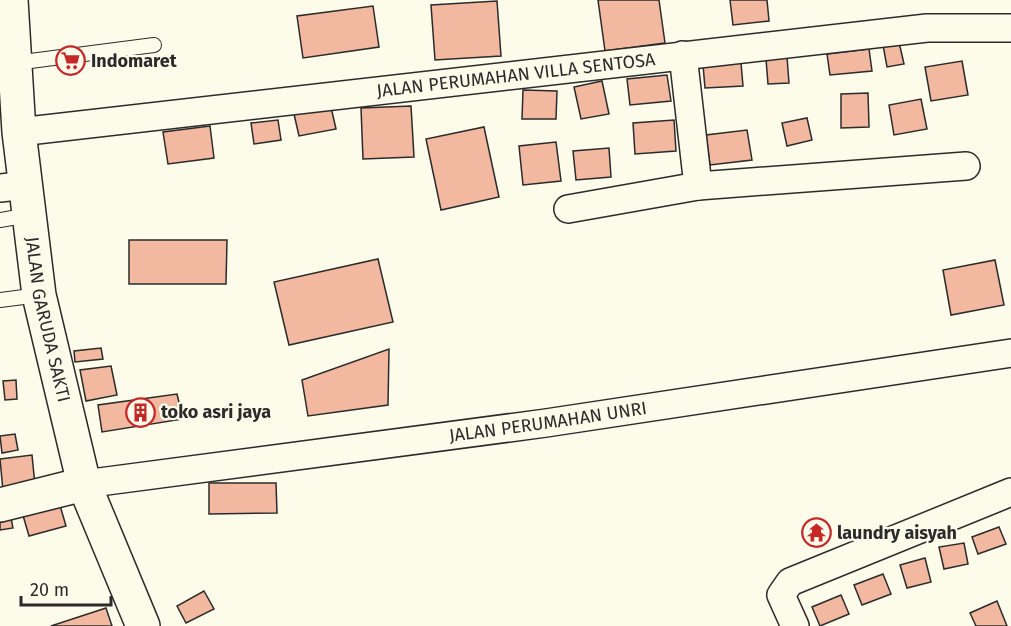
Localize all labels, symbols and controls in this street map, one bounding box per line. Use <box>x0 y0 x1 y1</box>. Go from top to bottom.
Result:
supermarket icon: Indomaret <box>54 45 86 77</box>
street label: JALAN PERUMAHAN VILLA SENTOSA <box>375 48 657 102</box>
place label: Indomaret <box>91 50 178 72</box>
street label: JALAN GARUDA SAKTI <box>21 235 75 404</box>
building icon: toko asri jaya <box>124 396 156 428</box>
street label: JALAN PERUMAHAN UNRI <box>448 397 648 447</box>
place label: toko asri jaya <box>161 401 271 423</box>
temple icon: laundry aisyah <box>800 517 832 549</box>
place label: laundry aisyah <box>837 522 957 544</box>
scale bar <box>21 569 111 607</box>
text: 20 m <box>30 579 69 601</box>

